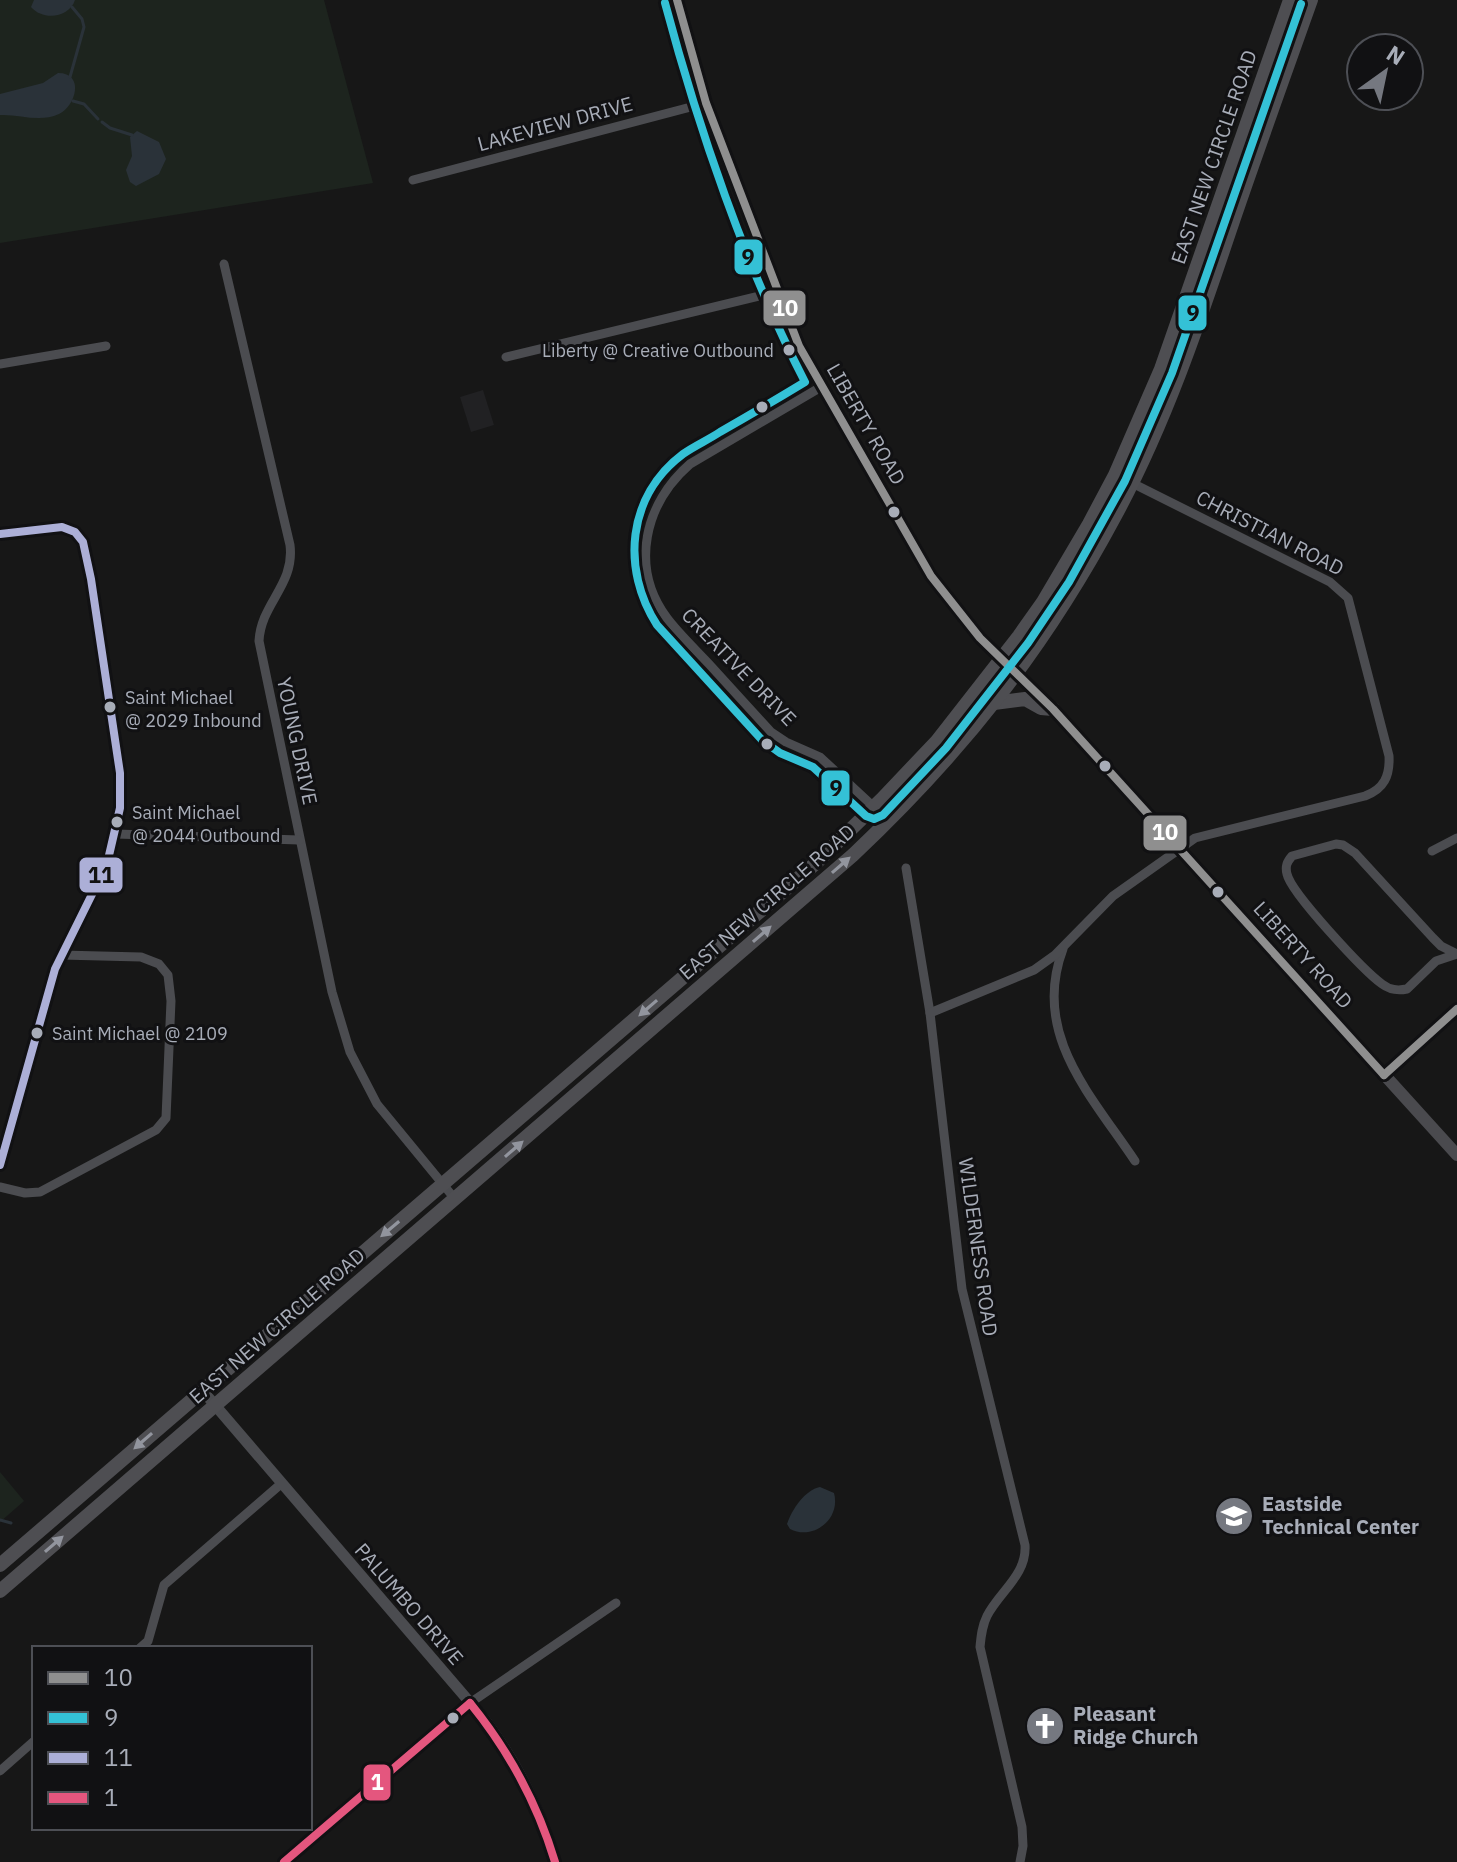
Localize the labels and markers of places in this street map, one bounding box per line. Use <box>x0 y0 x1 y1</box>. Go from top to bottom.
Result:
place label: Liberty @ Creative Outbound <box>542 339 774 362</box>
marker: Liberty @ Creative Outbound <box>781 342 797 358</box>
unlabelled marker <box>754 399 770 415</box>
unlabelled marker <box>886 504 902 520</box>
place label: Saint Michael @ 2029 Inbound <box>125 686 262 732</box>
marker: Saint Michael @ 2029 Inbound <box>102 699 118 715</box>
unlabelled marker <box>759 736 775 752</box>
unlabelled marker <box>1097 758 1113 774</box>
place label: Saint Michael @ 2044 Outbound <box>132 801 280 847</box>
marker: Saint Michael @ 2044 Outbound <box>109 814 125 830</box>
unlabelled marker <box>1210 884 1226 900</box>
place label: Saint Michael @ 2109 <box>52 1022 228 1045</box>
marker: Saint Michael @ 2109 <box>29 1025 45 1041</box>
place label: Eastside Technical Center <box>1262 1490 1419 1540</box>
school or university icon: Eastside Technical Center <box>1213 1495 1255 1537</box>
place label: Pleasant Ridge Church <box>1073 1700 1198 1750</box>
church icon: Pleasant Ridge Church <box>1024 1705 1066 1747</box>
unlabelled marker <box>445 1710 461 1726</box>

